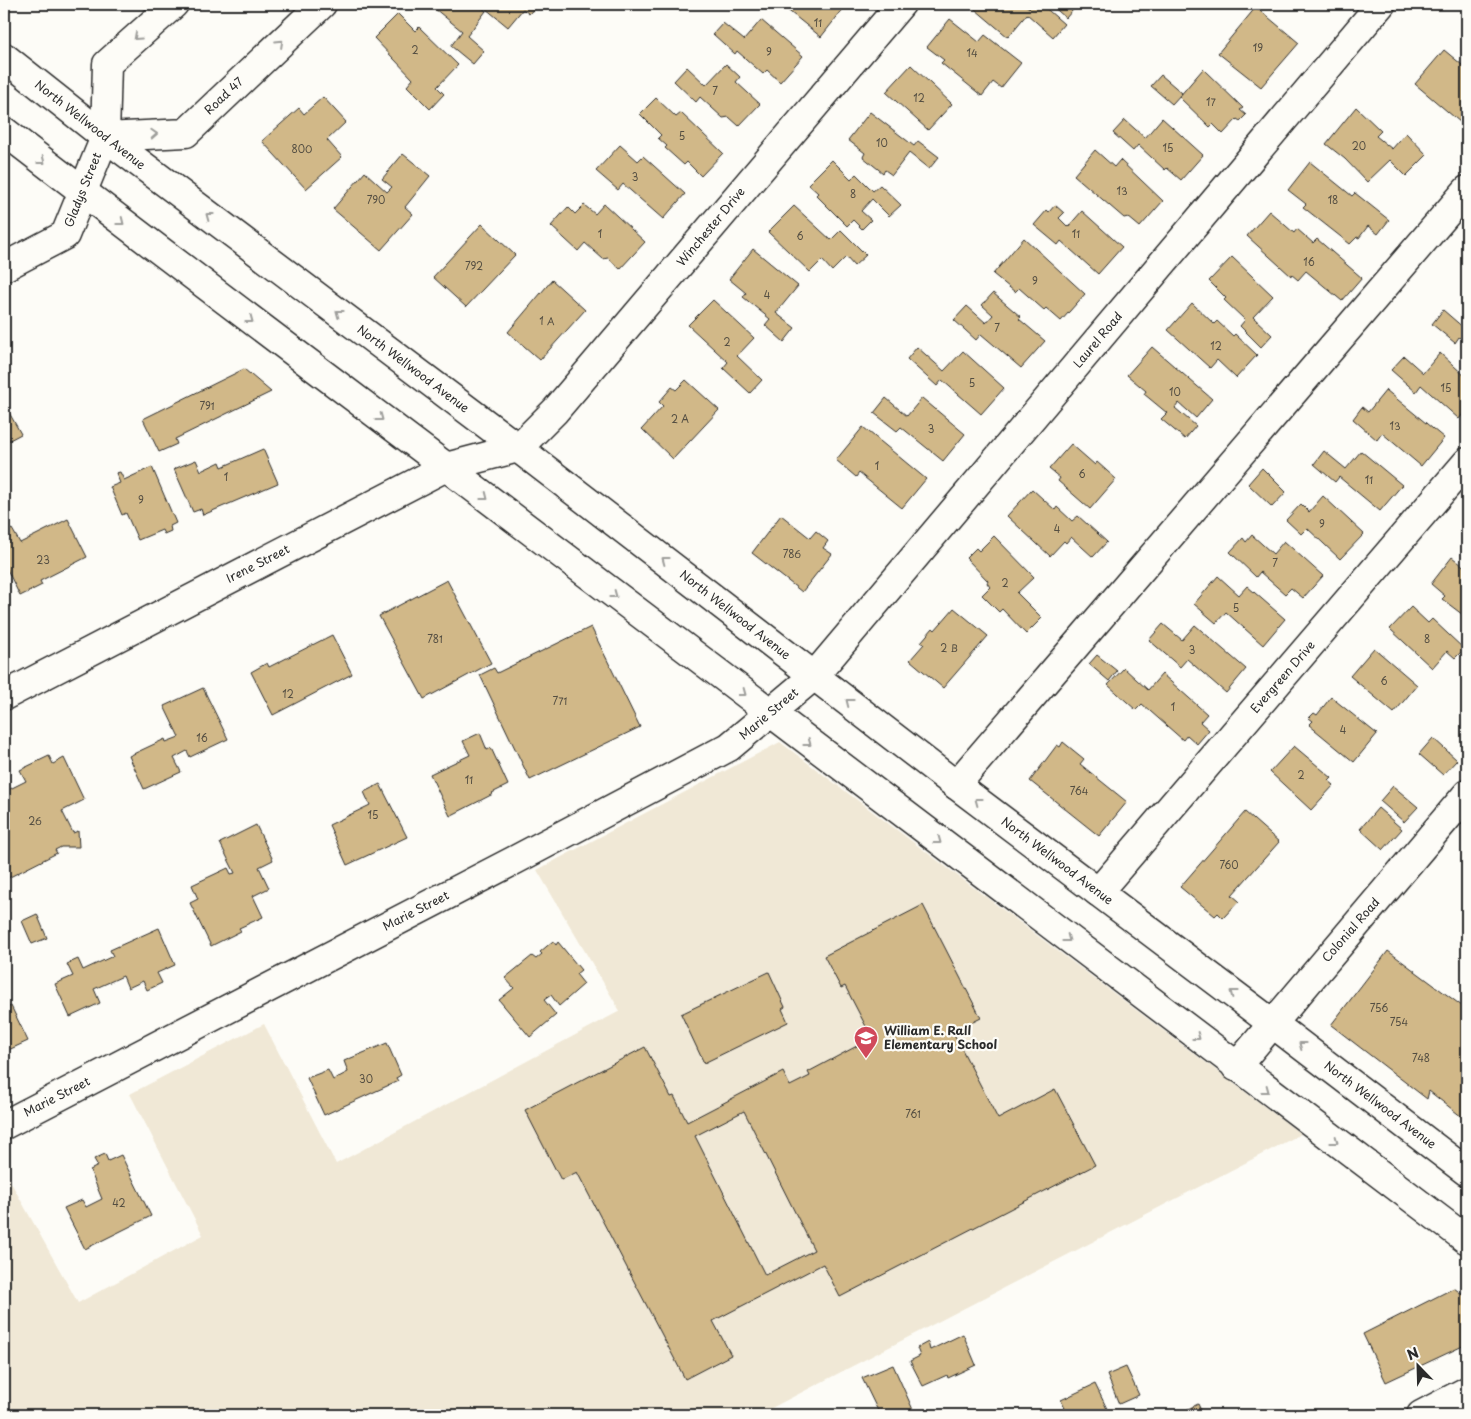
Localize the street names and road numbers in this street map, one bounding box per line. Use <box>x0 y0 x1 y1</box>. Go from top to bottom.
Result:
street label: Road 47 <box>200 72 247 118</box>
street label: North Wellwood Avenue <box>31 75 150 174</box>
street label: Gladys Street <box>59 149 105 230</box>
street label: Winchester Drive <box>672 183 749 270</box>
street label: Laurel Road <box>1068 307 1126 371</box>
street label: North Wellwood Avenue <box>354 320 474 417</box>
street label: Irene Street <box>223 539 292 587</box>
street label: North Wellwood Avenue <box>676 565 795 664</box>
street label: Evergreen Drive <box>1246 636 1319 717</box>
street label: Marie Street <box>735 683 802 743</box>
street label: North Wellwood Avenue <box>998 812 1118 909</box>
street label: Marie Street <box>379 886 452 935</box>
street label: Colonial Road <box>1317 893 1383 966</box>
street label: North Wellwood Avenue <box>1321 1056 1441 1153</box>
street label: Marie Street <box>20 1072 93 1121</box>

